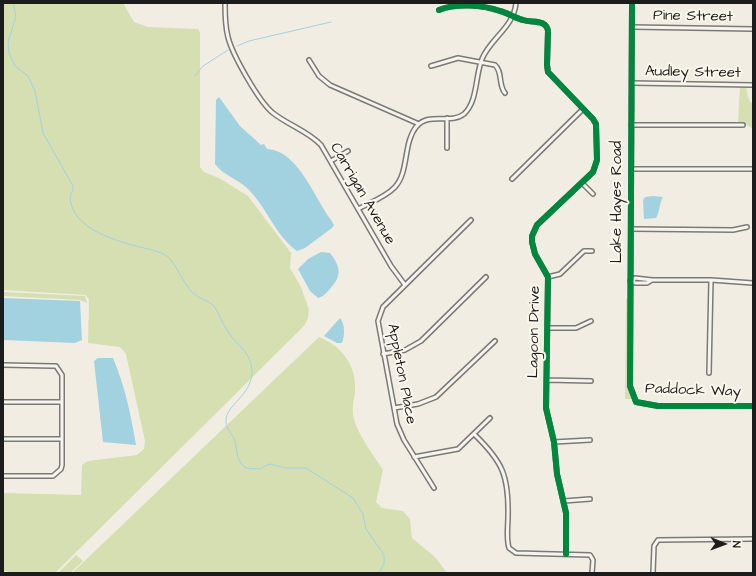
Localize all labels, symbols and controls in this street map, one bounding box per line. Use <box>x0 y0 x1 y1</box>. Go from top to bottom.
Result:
street label: Pine Street <box>653 7 733 27</box>
street label: Audley Street <box>645 63 741 83</box>
street label: Carrigan Avenue <box>326 140 398 248</box>
street label: Lake Hayes Road <box>609 141 627 263</box>
street label: Lagoon Drive <box>525 286 545 378</box>
street label: Appleton Place <box>382 322 420 426</box>
street label: Paddock Way <box>645 380 741 402</box>
north arrow <box>704 524 744 564</box>
text: N <box>729 541 744 548</box>

